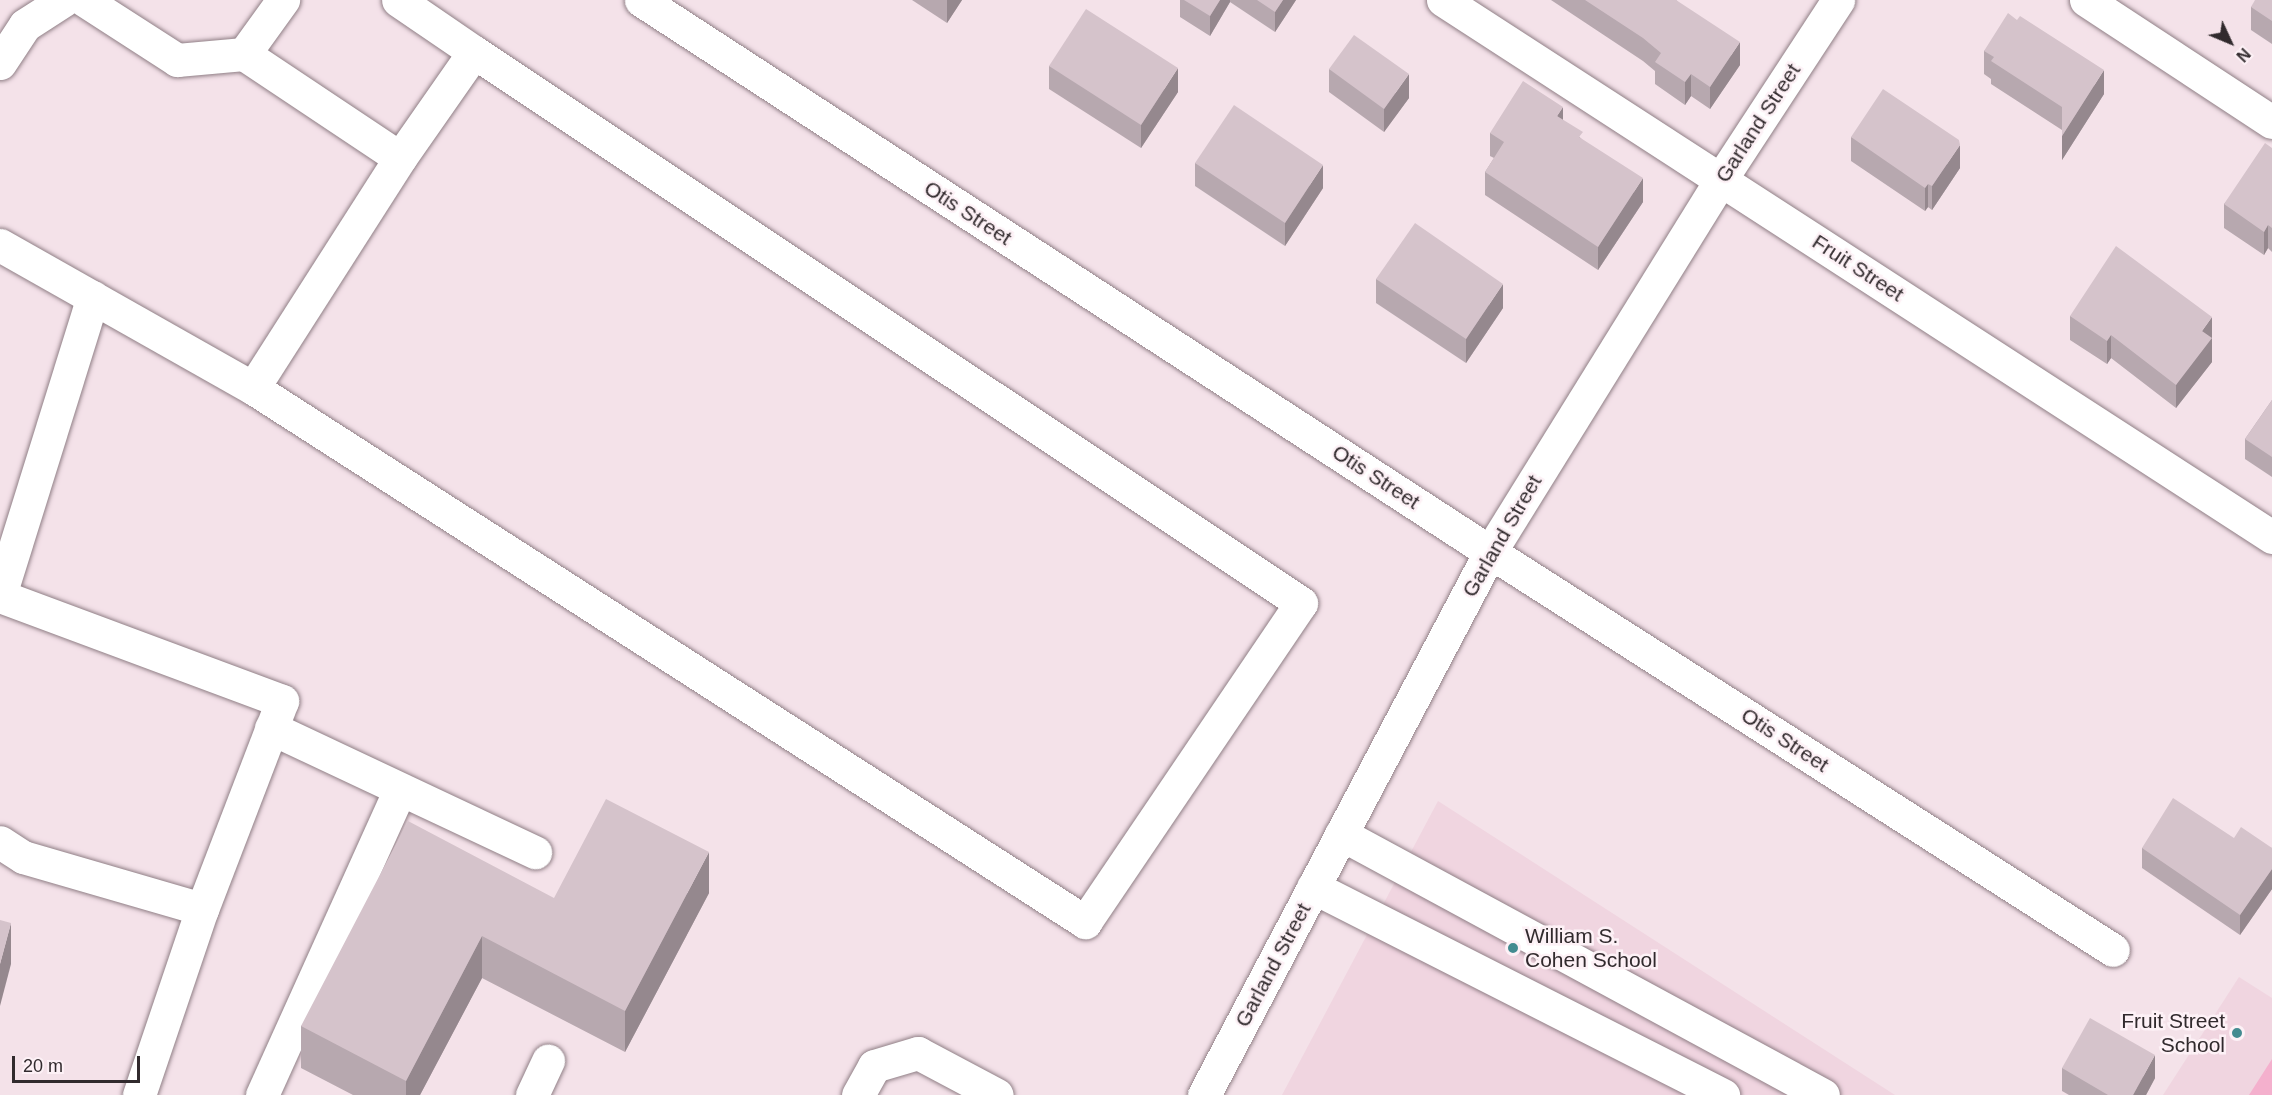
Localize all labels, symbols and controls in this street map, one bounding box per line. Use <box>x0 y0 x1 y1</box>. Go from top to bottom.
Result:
north arrow <box>2200 12 2260 72</box>
text: N <box>2233 45 2253 65</box>
street label: Garland Street <box>1710 59 1806 187</box>
street label: Otis Street <box>920 175 1016 251</box>
street label: Fruit Street <box>1808 229 1908 307</box>
street label: Otis Street <box>1328 439 1424 515</box>
street label: Garland Street <box>1457 471 1547 601</box>
street label: Otis Street <box>1737 702 1833 778</box>
street label: Garland Street <box>1230 899 1316 1031</box>
place label: William S. Cohen School <box>1525 923 1657 973</box>
marker: William S. Cohen School <box>1506 941 1520 955</box>
place label: Fruit Street School <box>2121 1008 2225 1058</box>
marker: Fruit Street School <box>2230 1026 2244 1040</box>
scale bar <box>15 1044 142 1082</box>
text: 20 m <box>23 1056 63 1076</box>

